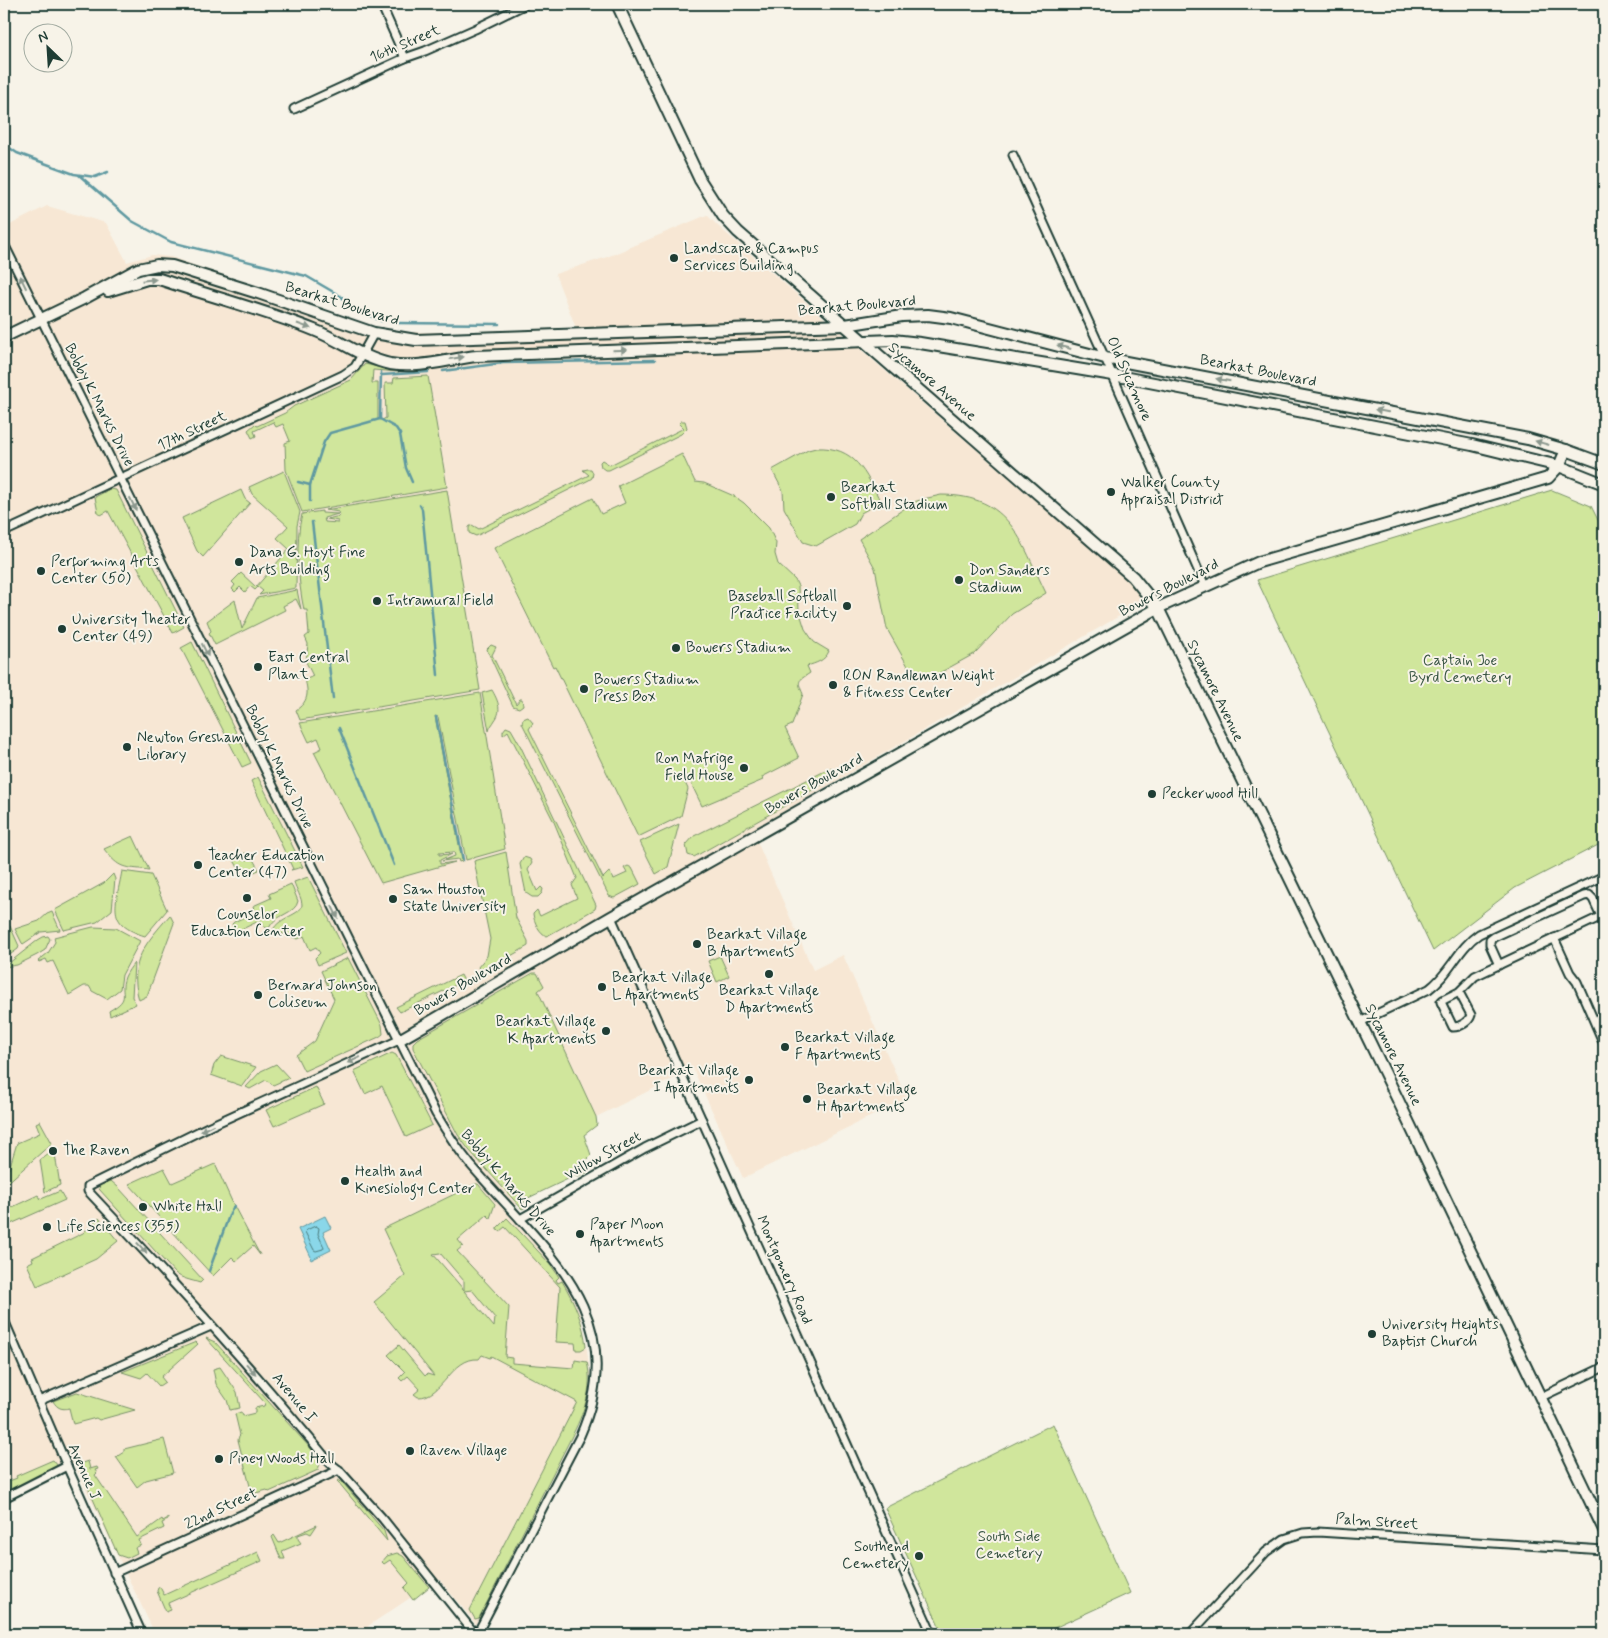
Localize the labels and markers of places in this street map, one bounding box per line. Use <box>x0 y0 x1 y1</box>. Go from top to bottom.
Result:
place label: Landscape & Campus Services Building <box>684 239 819 276</box>
marker: Landscape & Campus Services Building <box>668 252 680 264</box>
place label: Walker County Appraisal District <box>1121 473 1224 511</box>
place label: Bearkat Softball Stadium <box>841 478 948 515</box>
marker: Walker County Appraisal District <box>1105 486 1117 498</box>
marker: Bearkat Softball Stadium <box>825 491 837 503</box>
place label: Dana G. Hoyt Fine Arts Building <box>249 543 366 581</box>
place label: Performing Arts Center (50) <box>51 552 159 589</box>
marker: Dana G. Hoyt Fine Arts Building <box>233 556 245 568</box>
place label: Don Sanders Stadium <box>969 561 1050 598</box>
marker: Performing Arts Center (50) <box>35 565 47 577</box>
marker: Don Sanders Stadium <box>953 574 965 586</box>
place label: Baseball Softball Practice Facility <box>728 587 837 624</box>
place label: Intramural Field <box>387 591 493 611</box>
marker: Intramural Field <box>371 595 383 607</box>
marker: Baseball Softball Practice Facility <box>841 600 853 612</box>
place label: University Theater Center (49) <box>72 610 191 647</box>
marker: University Theater Center (49) <box>56 623 68 635</box>
place label: Bowers Stadium <box>686 638 791 658</box>
marker: Bowers Stadium <box>670 642 682 654</box>
place label: East Central Plant <box>268 648 349 685</box>
marker: East Central Plant <box>252 661 264 673</box>
place label: RON Randleman Weight & Fitness Center <box>843 666 995 703</box>
place label: Bowers Stadium Press Box <box>594 670 699 707</box>
marker: RON Randleman Weight & Fitness Center <box>827 679 839 691</box>
marker: Bowers Stadium Press Box <box>578 683 590 695</box>
place label: Newton Gresham Library <box>137 728 244 765</box>
marker: Newton Gresham Library <box>121 741 133 753</box>
place label: Ron Mafrige Field House <box>656 749 734 786</box>
marker: Ron Mafrige Field House <box>738 762 750 774</box>
place label: Peckerwood Hill <box>1162 784 1258 804</box>
marker: Peckerwood Hill <box>1146 788 1158 800</box>
place label: Teacher Education Center (47) <box>208 846 324 883</box>
marker: Teacher Education Center (47) <box>192 859 204 871</box>
place label: Sam Houston State University <box>403 880 506 917</box>
marker: Counselor Education Center <box>241 892 253 904</box>
marker: Sam Houston State University <box>387 893 399 905</box>
place label: Counselor Education Center <box>191 905 304 942</box>
place label: Bearkat Village B Apartments <box>707 925 807 963</box>
marker: Bearkat Village B Apartments <box>691 938 703 950</box>
place label: Bearkat Village L Apartments <box>612 968 712 1006</box>
marker: Bearkat Village D Apartments <box>763 968 775 980</box>
place label: Bernard Johnson Coliseum <box>268 976 377 1013</box>
marker: Bearkat Village L Apartments <box>596 981 608 993</box>
place label: Bearkat Village D Apartments <box>719 981 819 1019</box>
marker: Bernard Johnson Coliseum <box>252 989 264 1001</box>
place label: Bearkat Village K Apartments <box>496 1012 596 1050</box>
marker: Bearkat Village K Apartments <box>600 1025 612 1037</box>
place label: Bearkat Village F Apartments <box>795 1028 895 1066</box>
marker: Bearkat Village F Apartments <box>779 1041 791 1053</box>
place label: Bearkat Village I Apartments <box>639 1061 739 1099</box>
marker: Bearkat Village I Apartments <box>743 1074 755 1086</box>
place label: Bearkat Village H Apartments <box>817 1080 917 1118</box>
marker: Bearkat Village H Apartments <box>801 1093 813 1105</box>
place label: The Raven <box>63 1141 130 1161</box>
marker: The Raven <box>47 1145 59 1157</box>
place label: Health and Kinesiology Center <box>355 1162 474 1200</box>
marker: Health and Kinesiology Center <box>339 1175 351 1187</box>
place label: White Hall <box>153 1197 221 1217</box>
marker: White Hall <box>137 1201 149 1213</box>
place label: Paper Moon Apartments <box>590 1215 664 1253</box>
place label: Life Sciences (355) <box>57 1217 180 1237</box>
marker: Life Sciences (355) <box>41 1221 53 1233</box>
marker: Paper Moon Apartments <box>574 1228 586 1240</box>
place label: University Heights Baptist Church <box>1382 1315 1499 1352</box>
marker: University Heights Baptist Church <box>1366 1328 1378 1340</box>
place label: Raven Village <box>420 1441 507 1461</box>
marker: Raven Village <box>404 1445 416 1457</box>
place label: Piney Woods Hall <box>229 1449 334 1469</box>
marker: Piney Woods Hall <box>213 1453 225 1465</box>
place label: Southend Cemetery <box>842 1537 909 1574</box>
marker: Southend Cemetery <box>913 1550 925 1562</box>

